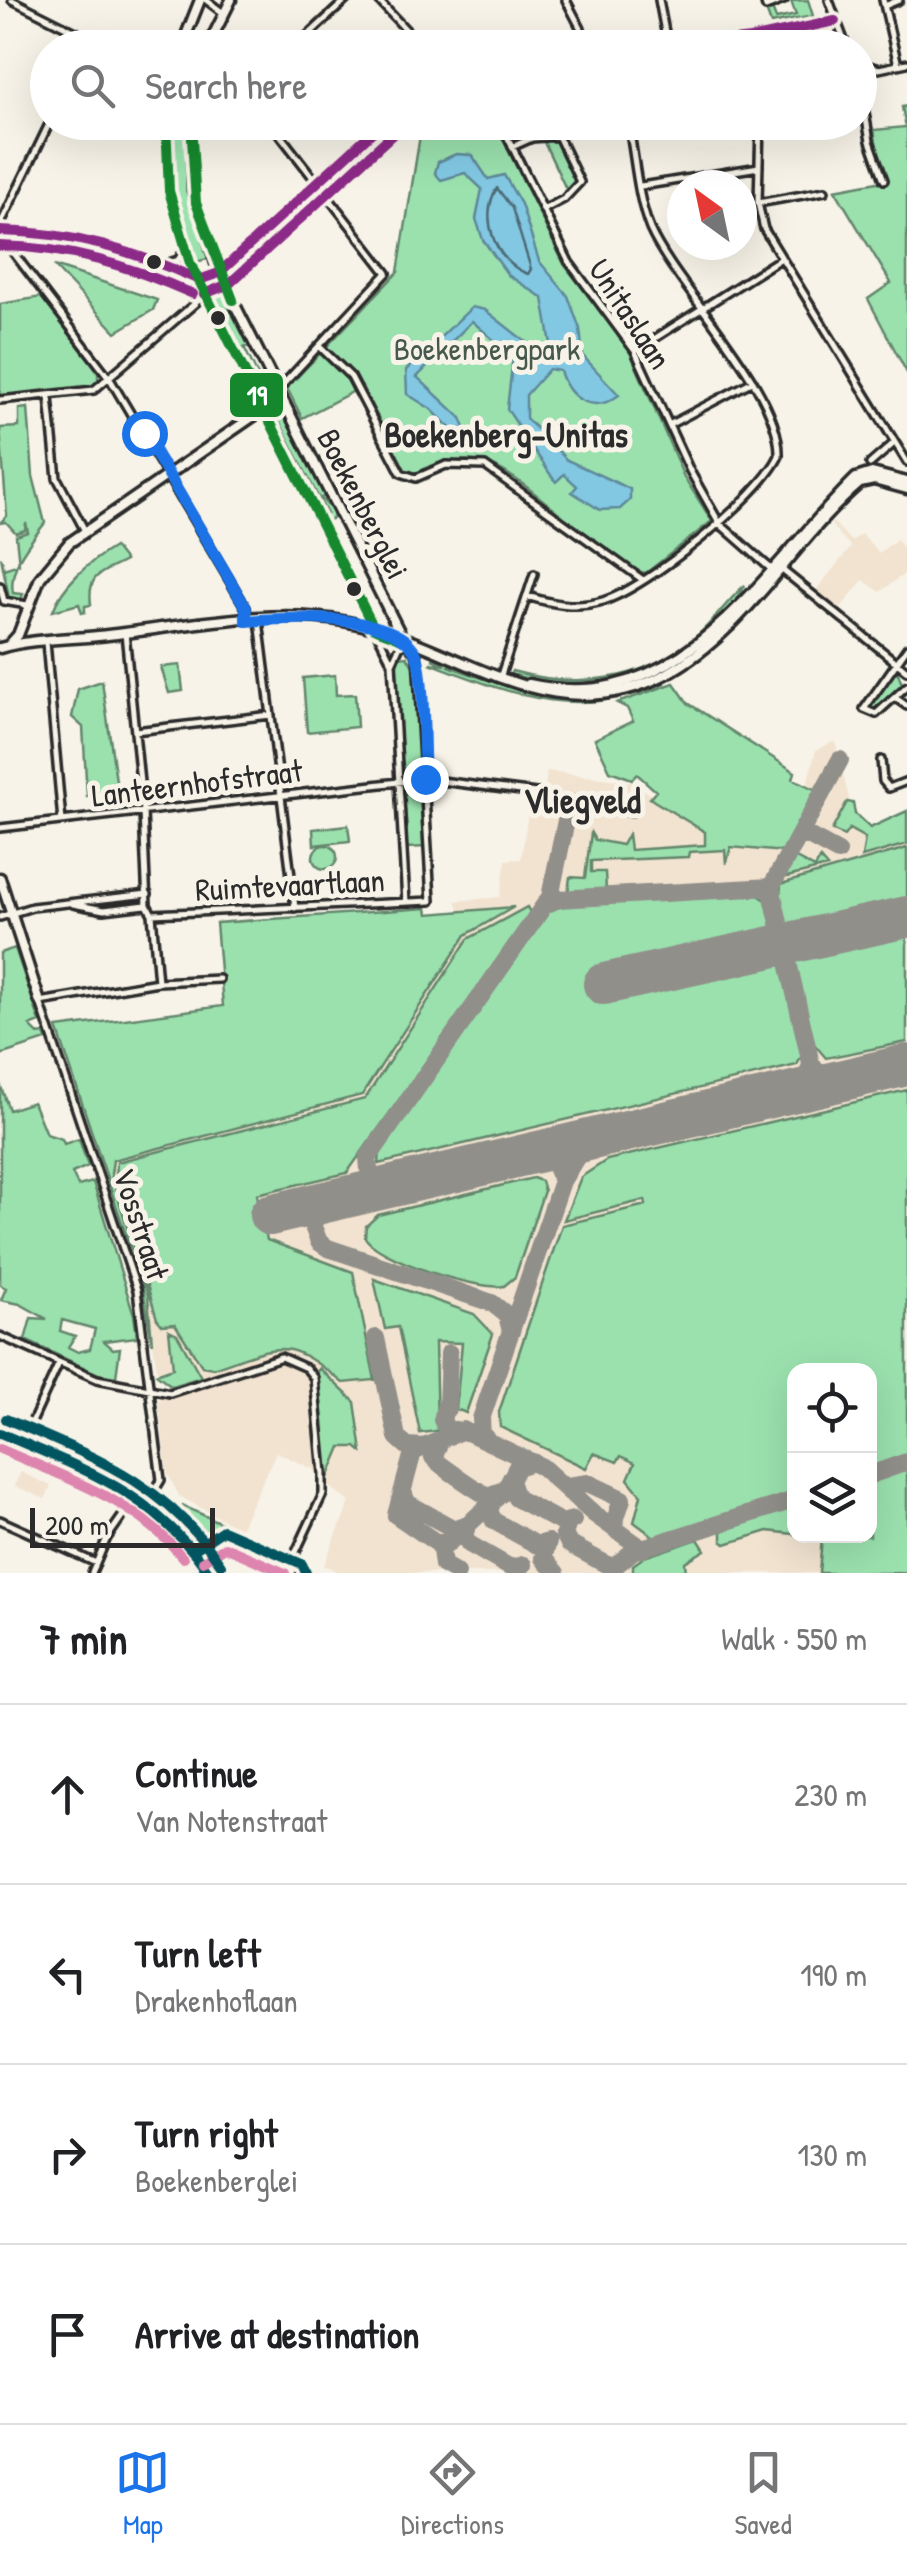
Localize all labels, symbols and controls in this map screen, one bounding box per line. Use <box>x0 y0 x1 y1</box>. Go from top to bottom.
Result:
search box <box>30 30 877 140</box>
icon: search <box>65 58 120 113</box>
text: Search here <box>145 59 307 111</box>
north arrow <box>667 170 757 260</box>
street label: Unitaslaan <box>579 250 682 377</box>
unlabelled marker <box>144 252 164 272</box>
unlabelled marker <box>208 308 228 328</box>
park label: Boekenbergpark <box>394 327 580 370</box>
line badge: 19 <box>228 371 285 419</box>
text: 19 <box>247 376 267 414</box>
route start <box>122 411 168 457</box>
district label: Boekenberg-Unitas <box>384 411 628 459</box>
street label: Boekenberglei <box>307 421 420 586</box>
unlabelled marker <box>344 579 364 599</box>
street label: Lanteernhofstraat <box>89 748 306 817</box>
route end <box>403 757 449 803</box>
district label: Vliegveld <box>523 777 641 825</box>
street label: Ruimtevaartlaan <box>194 858 386 911</box>
street label: Vosstraat <box>103 1163 180 1286</box>
map controls <box>787 1363 877 1543</box>
button: locate <box>787 1363 877 1453</box>
button: layers <box>787 1453 877 1543</box>
scale bar <box>30 1503 215 1548</box>
text: 200 m <box>45 1506 109 1544</box>
text: 7 min <box>40 1610 127 1667</box>
text: Walk · 550 m <box>721 1617 867 1660</box>
text: Continue <box>135 1747 257 1799</box>
icon: ahead <box>40 1767 95 1822</box>
text: 230 m <box>794 1773 867 1816</box>
text: Van Notenstraat <box>135 1799 327 1842</box>
text: Turn left <box>135 1927 260 1979</box>
icon: left <box>40 1947 95 2002</box>
text: 190 m <box>800 1953 867 1996</box>
text: Drakenhoflaan <box>135 1979 298 2022</box>
text: Turn right <box>135 2107 278 2159</box>
icon: right <box>40 2127 95 2182</box>
text: 130 m <box>798 2133 867 2176</box>
text: Boekenberglei <box>135 2159 298 2202</box>
icon: arrive <box>40 2307 95 2362</box>
text: Arrive at destination <box>135 2308 419 2360</box>
tab: Map <box>115 2445 170 2543</box>
tab: Directions <box>401 2445 504 2543</box>
tab: Saved <box>735 2445 792 2543</box>

